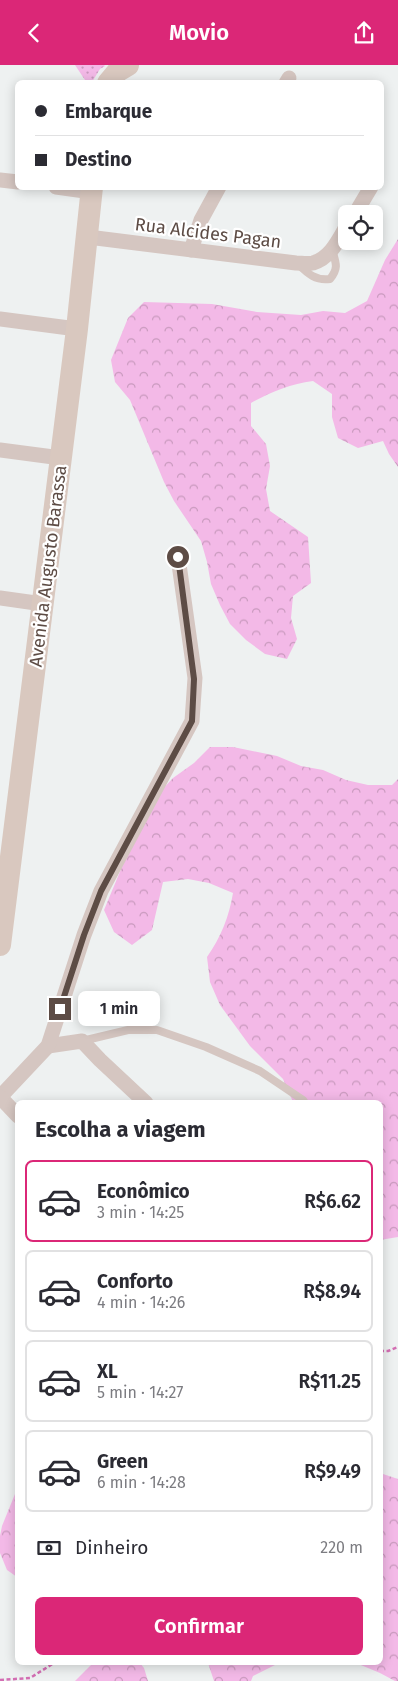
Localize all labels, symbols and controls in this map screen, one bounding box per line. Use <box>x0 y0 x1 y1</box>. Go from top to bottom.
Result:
icon: back <box>20 19 48 47</box>
text: Movio <box>169 19 229 46</box>
icon: share <box>350 19 378 47</box>
text: Embarque <box>65 100 152 123</box>
text: Destino <box>65 148 132 171</box>
map controls <box>338 205 383 250</box>
button: locate <box>338 205 383 250</box>
street label: Rua Alcides Pagan <box>134 213 282 253</box>
street label: Avenida Augusto Barassa <box>25 464 71 668</box>
route start <box>167 546 189 568</box>
callout: 1 min <box>78 991 160 1027</box>
route end <box>49 998 71 1020</box>
text: 1 min <box>100 999 138 1018</box>
text: Escolha a viagem <box>35 1116 206 1143</box>
icon: car <box>37 1179 82 1224</box>
text: Econômico <box>97 1180 190 1203</box>
text: R$6.62 <box>304 1190 361 1213</box>
text: 3 min · 14:25 <box>97 1203 184 1222</box>
icon: car <box>37 1269 82 1314</box>
text: Conforto <box>97 1270 173 1293</box>
text: R$8.94 <box>303 1280 361 1303</box>
text: 4 min · 14:26 <box>97 1293 185 1312</box>
icon: car <box>37 1359 82 1404</box>
text: XL <box>97 1360 118 1383</box>
text: R$11.25 <box>298 1370 361 1393</box>
text: 5 min · 14:27 <box>97 1383 183 1402</box>
icon: car <box>37 1449 82 1494</box>
text: Green <box>97 1450 148 1473</box>
text: R$9.49 <box>304 1460 361 1483</box>
text: 6 min · 14:28 <box>97 1473 186 1492</box>
icon: cash <box>35 1534 63 1562</box>
text: Dinheiro <box>75 1536 148 1559</box>
text: 220 m <box>320 1538 363 1557</box>
button: Confirmar <box>35 1597 363 1655</box>

